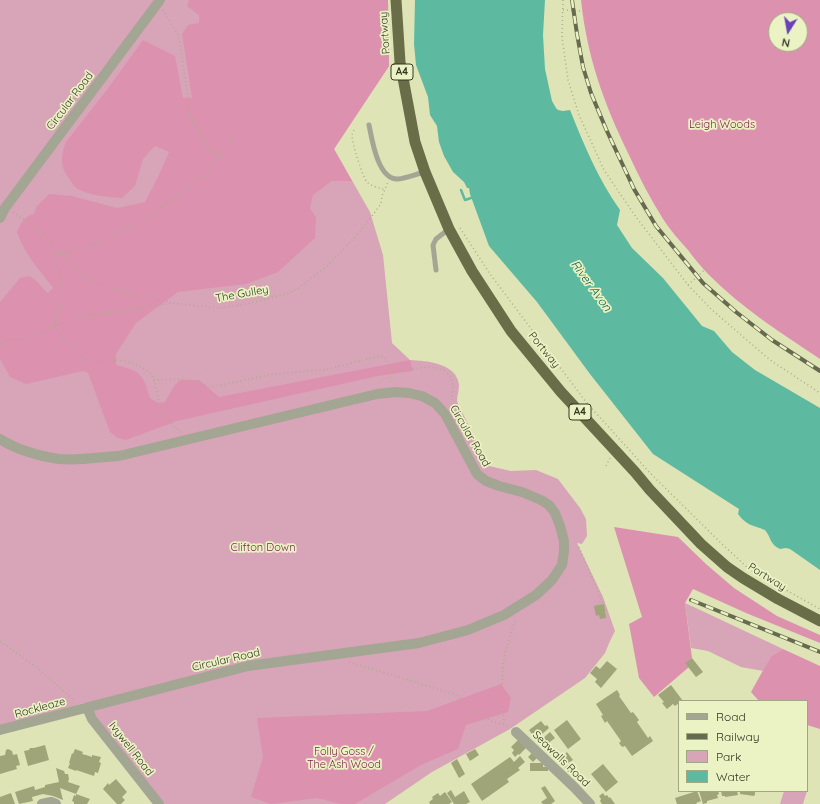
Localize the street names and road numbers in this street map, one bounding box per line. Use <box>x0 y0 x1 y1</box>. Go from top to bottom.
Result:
street label: Portway <box>377 11 393 55</box>
road number: A4 <box>391 64 413 80</box>
street label: Circular Road <box>44 69 96 133</box>
street label: The Gulley <box>215 283 269 305</box>
street label: Portway <box>525 329 563 371</box>
street label: Circular Road <box>447 403 493 469</box>
road number: A4 <box>569 404 591 420</box>
street label: Portway <box>745 560 789 594</box>
street label: Circular Road <box>191 646 261 674</box>
street label: Rockleaze <box>13 695 67 721</box>
street label: Ivywell Road <box>106 719 156 779</box>
street label: Seawalls Road <box>530 728 592 790</box>

